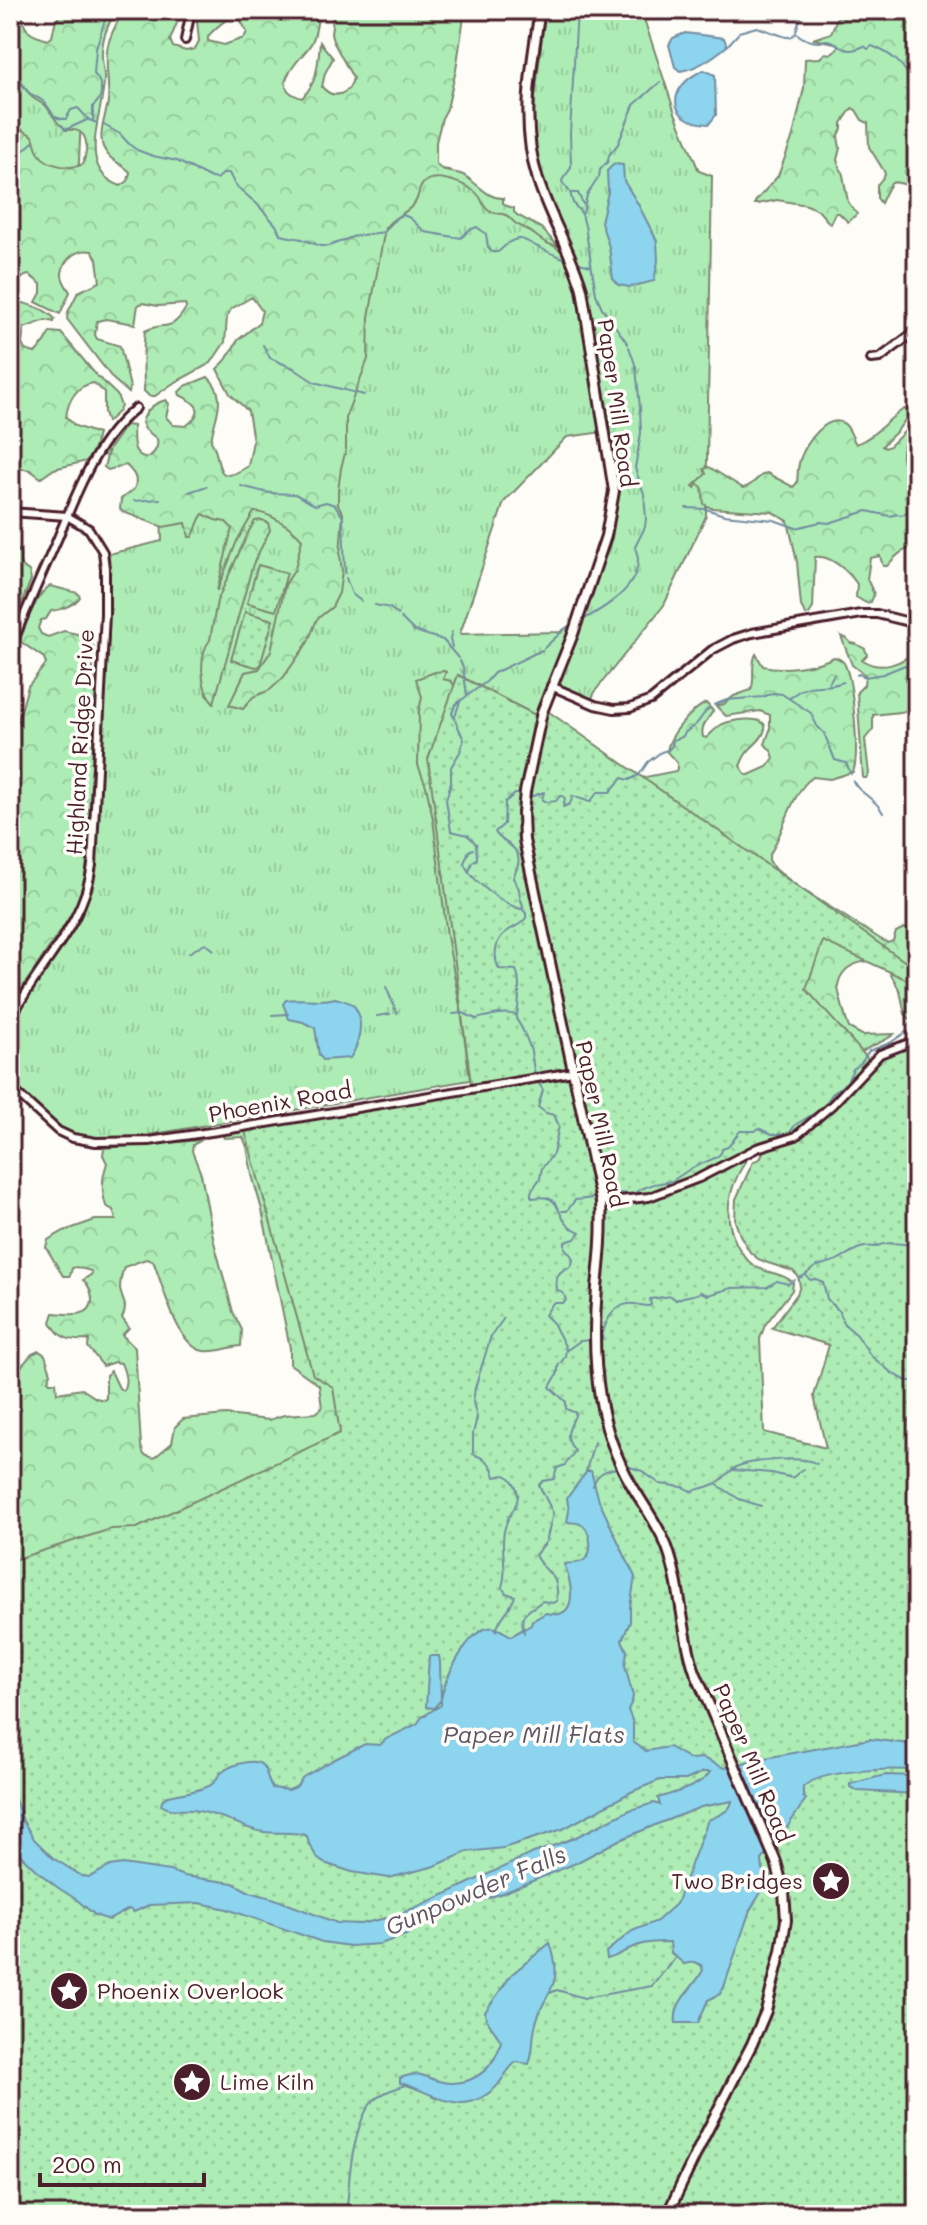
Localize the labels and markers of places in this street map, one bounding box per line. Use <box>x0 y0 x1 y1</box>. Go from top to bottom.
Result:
place icon: Two Bridges <box>810 1860 852 1902</box>
place label: Two Bridges <box>671 1866 803 1895</box>
place icon: Phoenix Overlook <box>48 1970 90 2012</box>
place label: Phoenix Overlook <box>97 1976 284 2005</box>
place icon: Lime Kiln <box>171 2061 213 2103</box>
place label: Lime Kiln <box>220 2067 314 2096</box>

